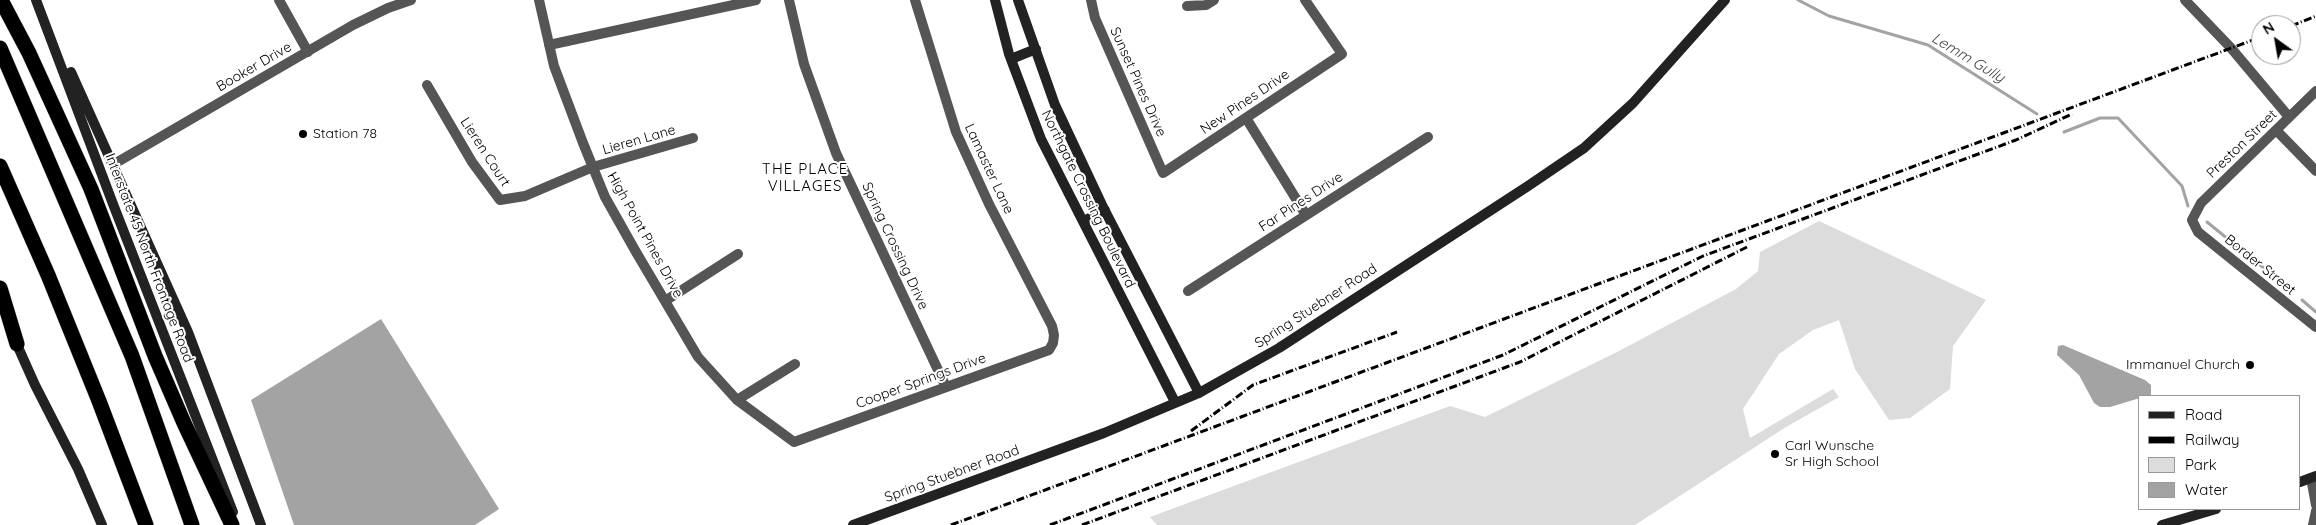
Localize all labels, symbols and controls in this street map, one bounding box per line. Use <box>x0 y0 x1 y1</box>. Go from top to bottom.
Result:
north arrow <box>2251 15 2301 65</box>
text: N <box>2259 18 2278 38</box>
street label: Sunset Pines Drive <box>1106 25 1170 139</box>
water label: Lemm Gully <box>1928 29 2008 87</box>
street label: Booker Drive <box>213 39 295 95</box>
street label: New Pines Drive <box>1197 66 1293 138</box>
street label: Preston Street <box>2203 106 2281 182</box>
street label: Northgate Crossing Boulevard <box>1038 107 1138 291</box>
street label: Lieren Court <box>456 114 514 190</box>
street label: Lamaster Lane <box>961 121 1017 217</box>
street label: Lieren Lane <box>601 122 677 158</box>
place label: Station 78 <box>313 126 377 142</box>
marker: Station 78 <box>297 128 309 140</box>
street label: Interstate 45 North Frontage Road <box>101 151 197 365</box>
district label: THE PLACE VILLAGES <box>761 160 849 195</box>
street label: High Point Pines Drive <box>603 169 687 301</box>
street label: Far Pines Drive <box>1256 169 1346 235</box>
street label: Spring Crossing Drive <box>858 180 932 312</box>
street label: Border Street <box>2221 231 2299 299</box>
street label: Spring Stuebner Road <box>1252 260 1380 352</box>
street label: Cooper Springs Drive <box>854 350 988 412</box>
place label: Immanuel Church <box>2126 357 2240 373</box>
marker: Immanuel Church <box>2244 359 2256 371</box>
legend <box>2138 395 2301 510</box>
text: Road <box>2185 405 2222 424</box>
text: Railway <box>2185 430 2240 449</box>
place label: Carl Wunsche Sr High School <box>1785 438 1879 471</box>
street label: Spring Stuebner Road <box>882 442 1022 506</box>
marker: Carl Wunsche Sr High School <box>1769 448 1781 460</box>
text: Park <box>2185 455 2217 474</box>
text: Water <box>2185 480 2228 499</box>

